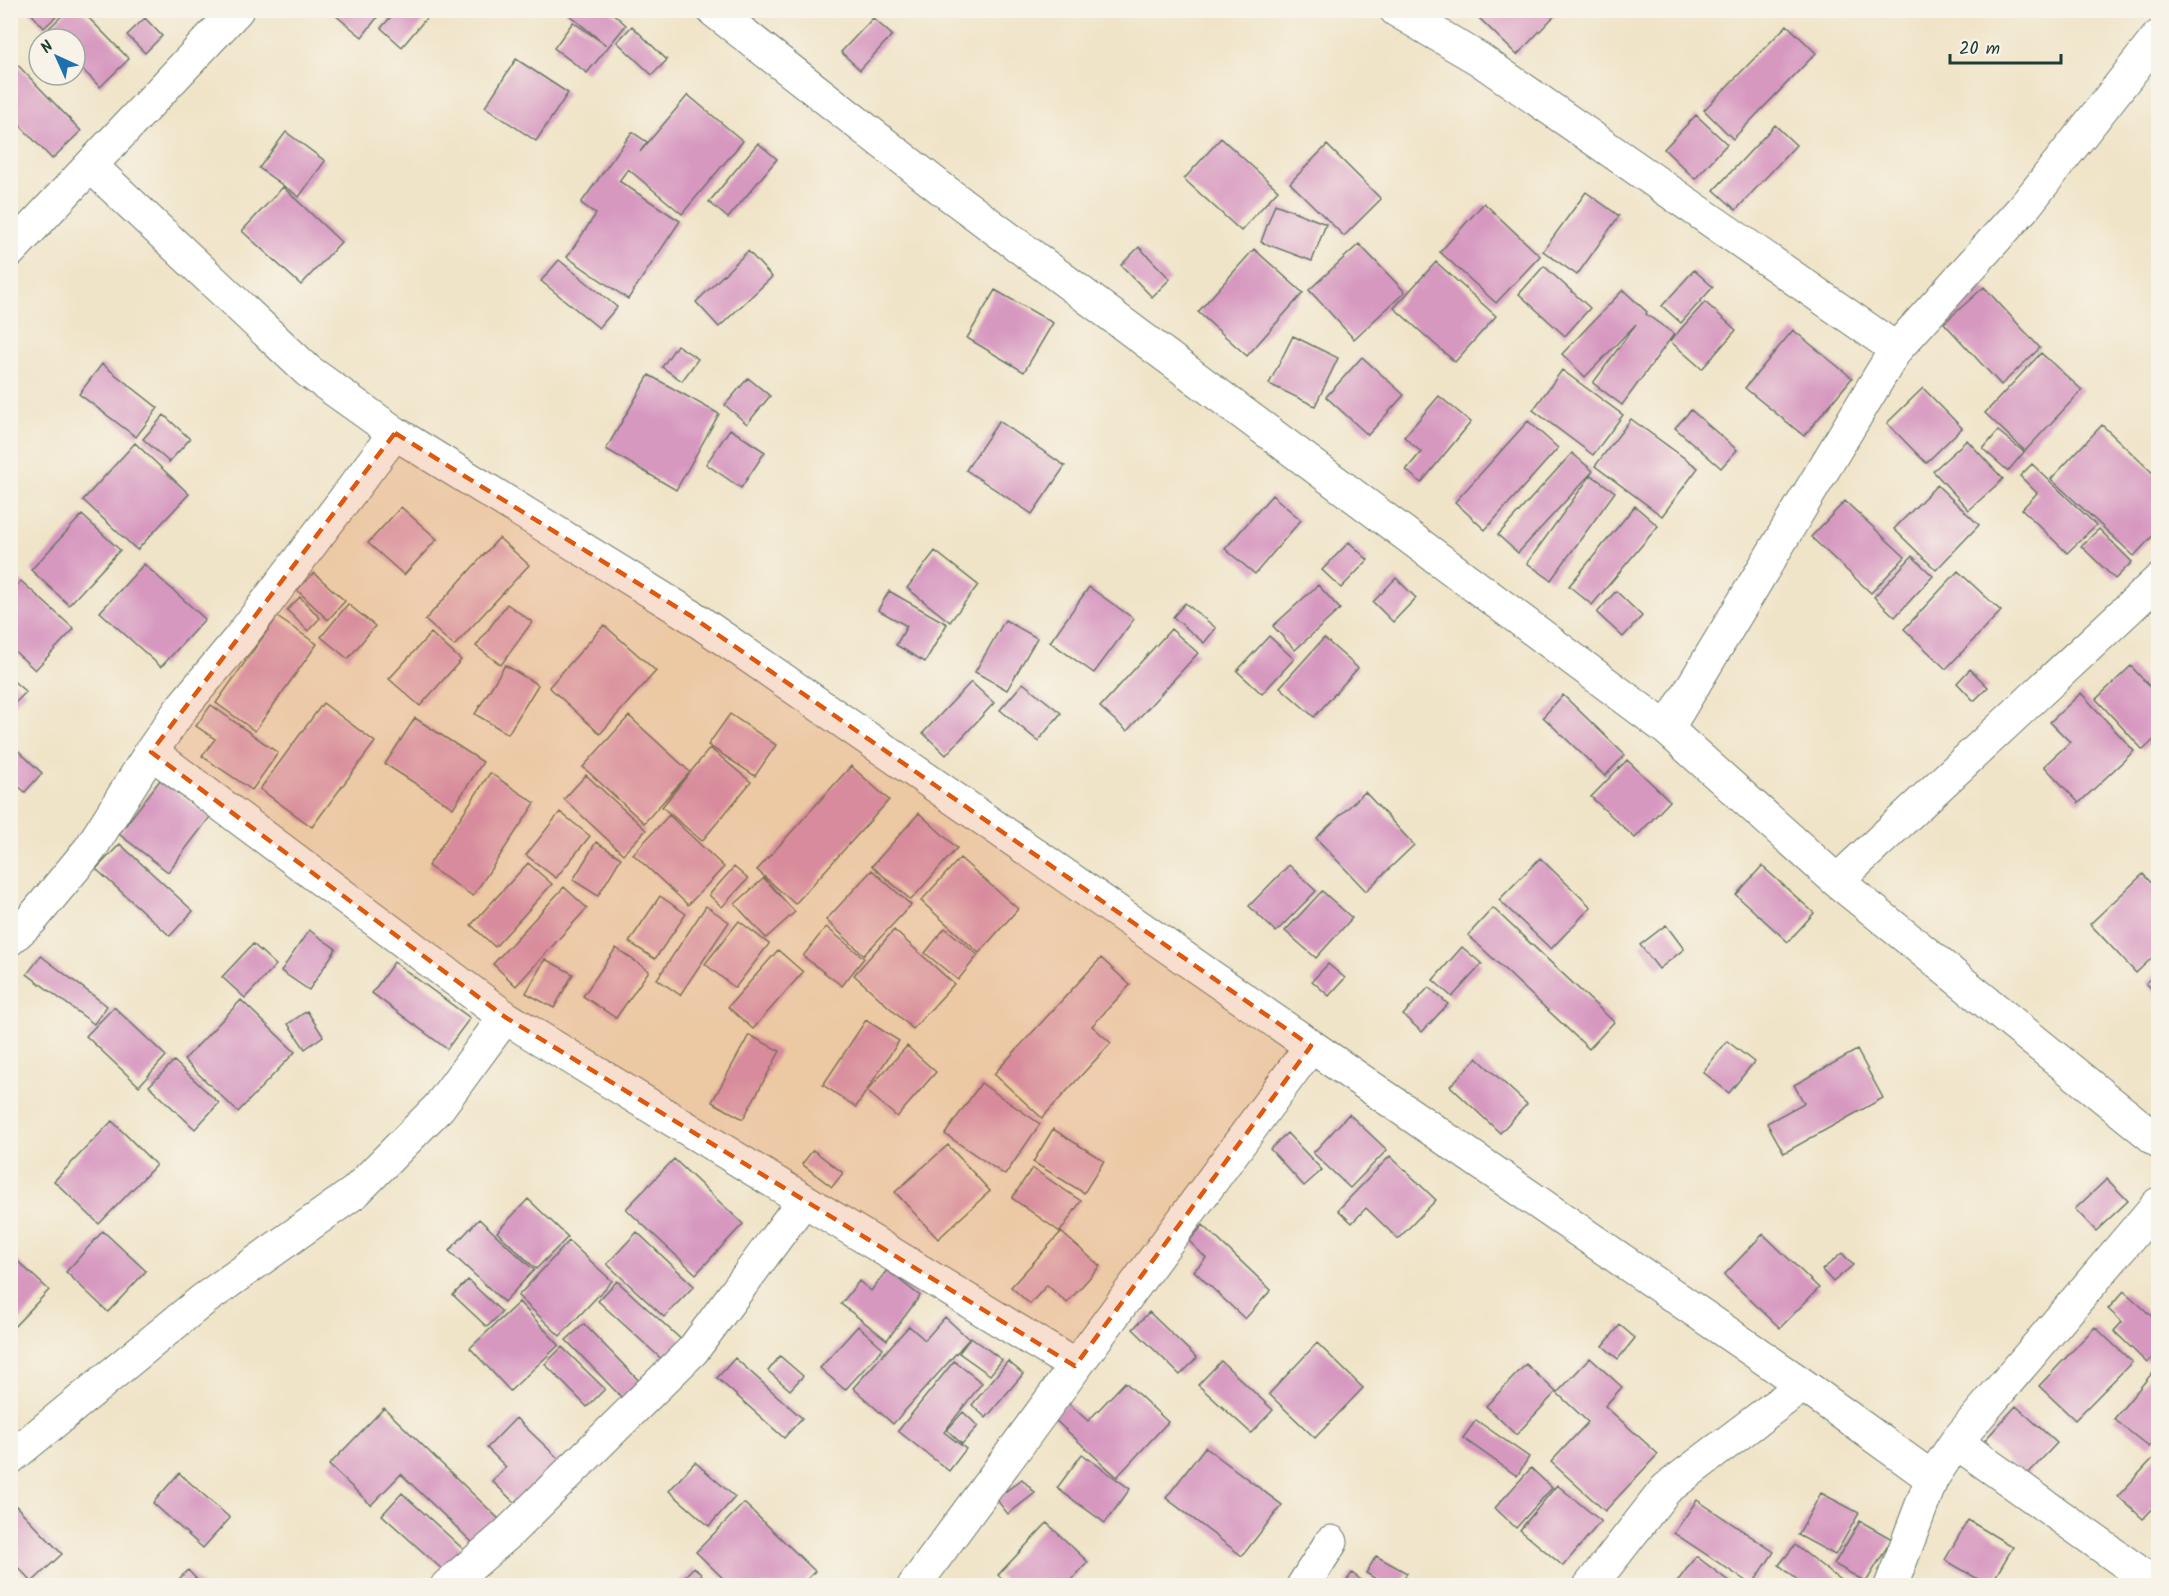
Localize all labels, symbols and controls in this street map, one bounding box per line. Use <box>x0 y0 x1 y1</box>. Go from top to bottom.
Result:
north arrow <box>27 27 87 87</box>
scale bar <box>1950 27 2061 65</box>
text: N <box>35 35 60 60</box>
text: 20 m <box>1959 35 2000 64</box>

